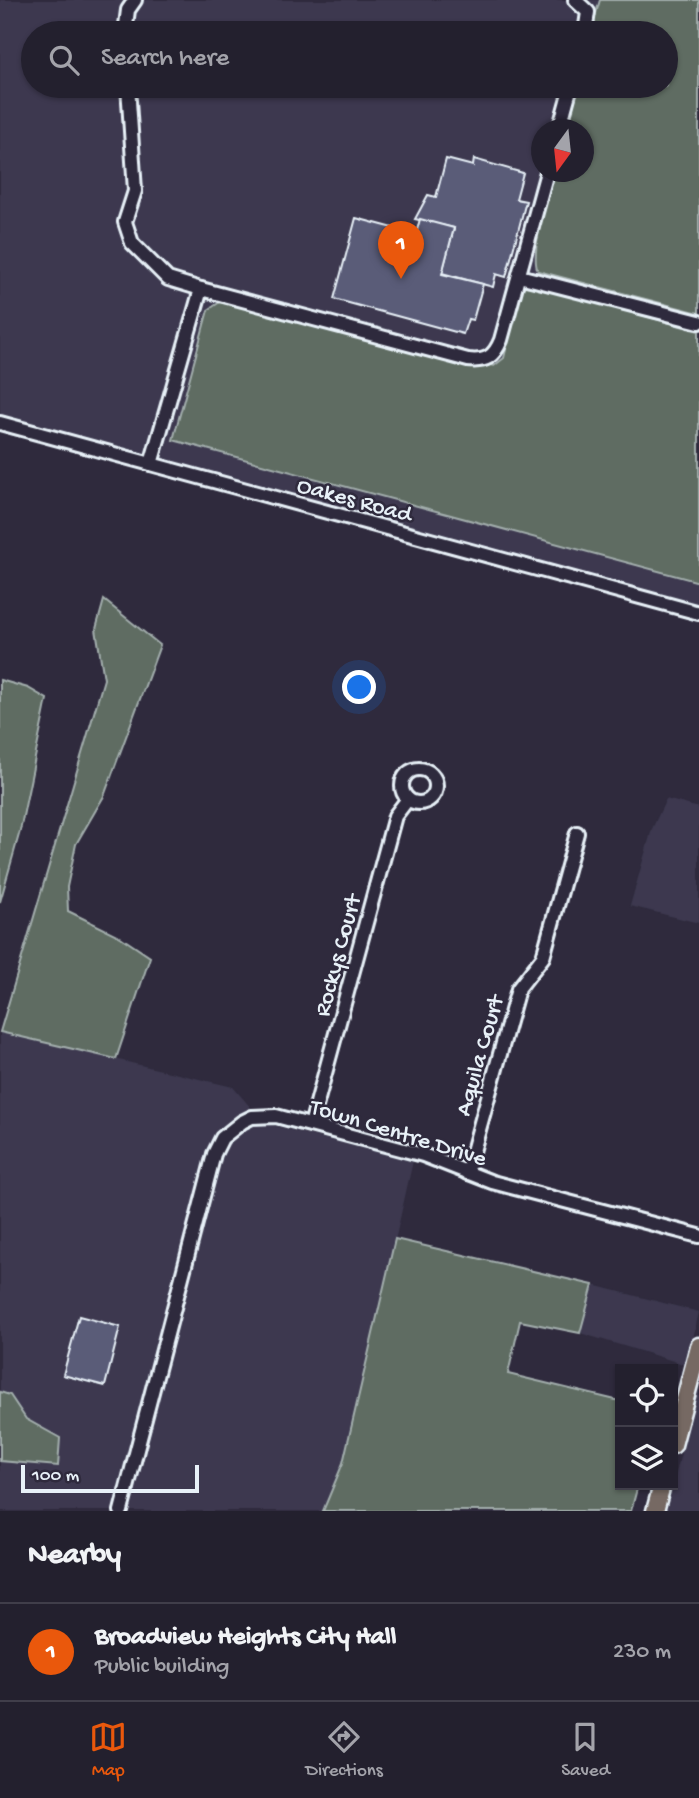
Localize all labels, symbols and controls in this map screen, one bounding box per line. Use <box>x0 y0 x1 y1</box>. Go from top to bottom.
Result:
search box <box>21 21 678 98</box>
icon: search <box>45 41 83 79</box>
text: Search here <box>101 44 229 75</box>
north arrow <box>531 119 594 182</box>
pin: 1 <box>378 221 424 279</box>
street label: Oakes Road <box>293 472 417 531</box>
your location <box>342 670 376 704</box>
street label: Rockys Court <box>309 890 370 1020</box>
street label: Aquila Court <box>450 990 513 1120</box>
street label: Town Centre Drive <box>304 1093 490 1175</box>
map controls <box>615 1364 678 1490</box>
button: locate <box>615 1364 678 1427</box>
button: layers <box>615 1427 678 1490</box>
scale bar <box>21 1462 200 1494</box>
text: 100 m <box>32 1465 79 1488</box>
text: Nearby <box>28 1539 121 1574</box>
text: Broadview Heights City Hall <box>95 1623 397 1654</box>
text: 1 <box>46 1639 56 1666</box>
text: 230 m <box>613 1639 671 1666</box>
text: Public building <box>95 1654 229 1681</box>
tab: Map <box>89 1718 127 1783</box>
tab: Directions <box>306 1718 383 1783</box>
tab: Saved <box>561 1718 610 1783</box>

